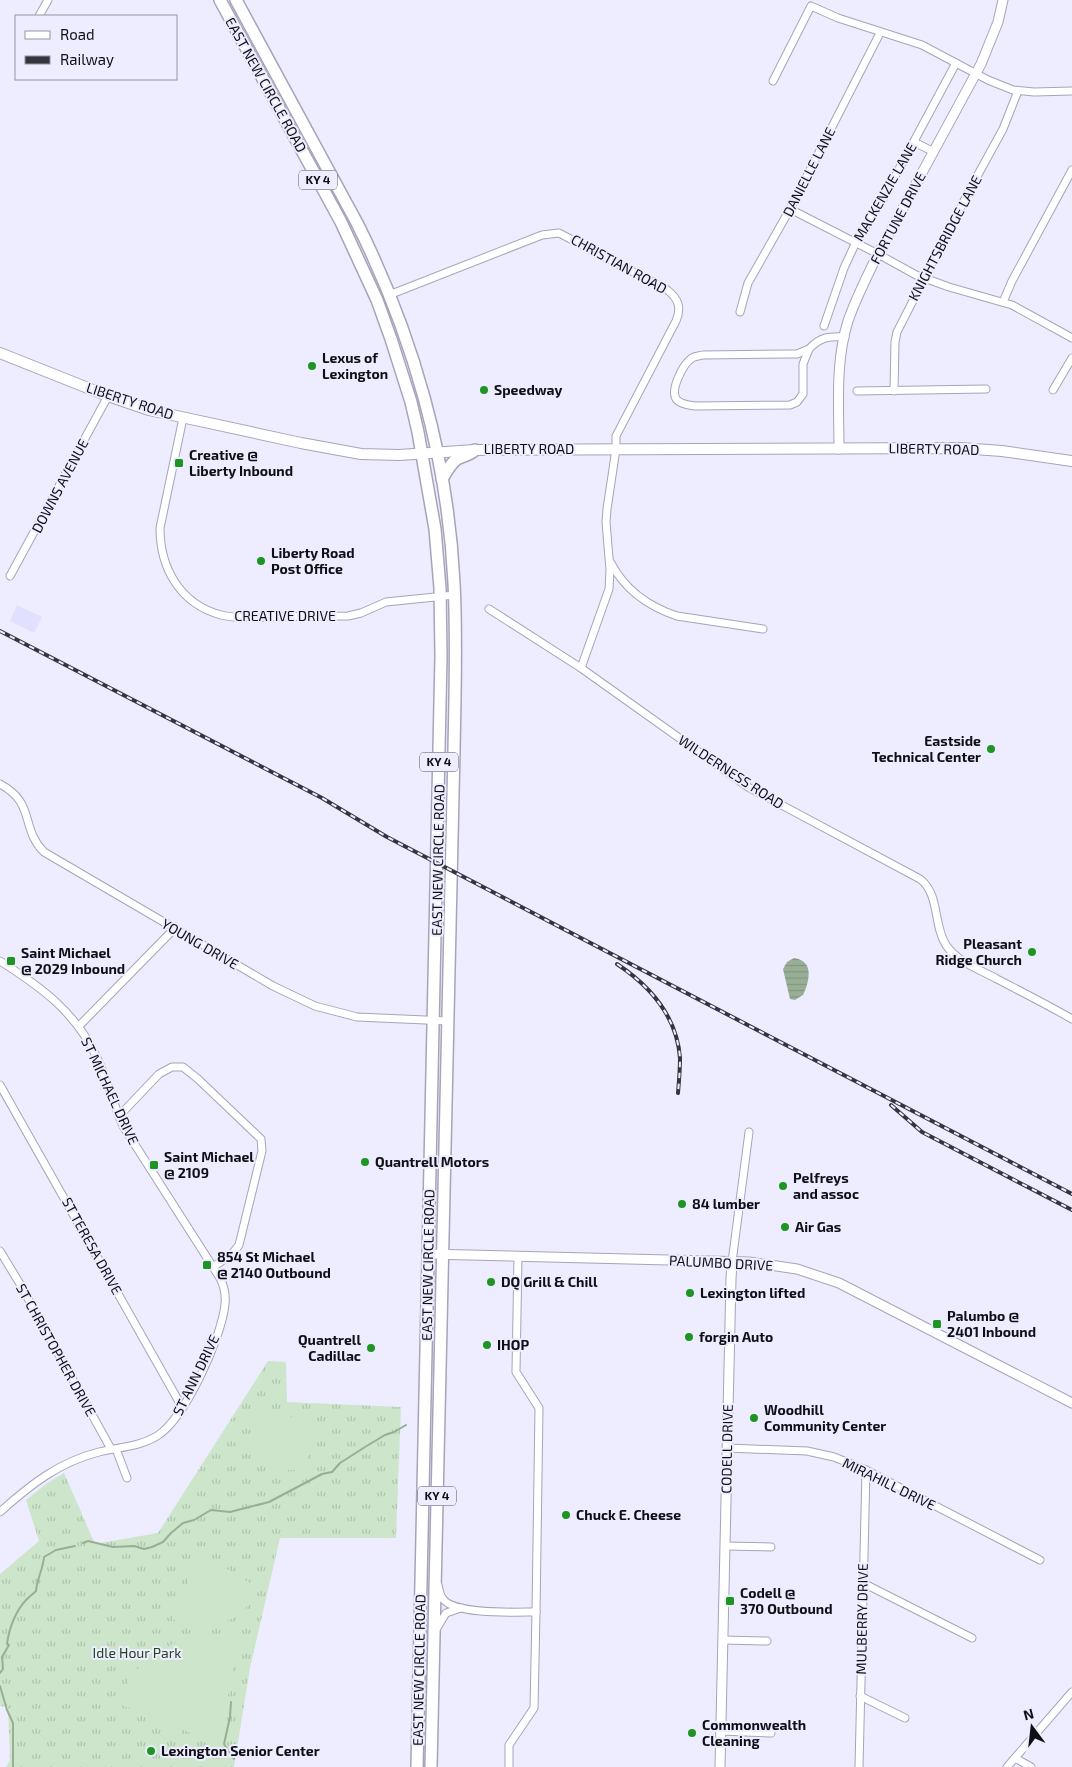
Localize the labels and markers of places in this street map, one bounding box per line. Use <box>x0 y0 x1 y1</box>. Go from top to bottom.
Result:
place label: Lexus of Lexington <box>322 349 388 382</box>
marker: Lexus of Lexington <box>306 360 318 372</box>
place label: Speedway <box>494 381 563 398</box>
marker: Speedway <box>478 384 490 396</box>
place label: Creative @ Liberty Inbound <box>189 446 293 479</box>
marker: Creative @ Liberty Inbound <box>173 457 185 469</box>
place label: Liberty Road Post Office <box>271 544 355 577</box>
marker: Liberty Road Post Office <box>255 555 267 567</box>
place label: Eastside Technical Center <box>872 732 981 765</box>
marker: Eastside Technical Center <box>985 743 997 755</box>
place label: Pleasant Ridge Church <box>935 935 1022 968</box>
place label: Saint Michael @ 2029 Inbound <box>21 944 125 977</box>
marker: Pleasant Ridge Church <box>1026 946 1038 958</box>
marker: Saint Michael @ 2029 Inbound <box>5 955 17 967</box>
place label: Saint Michael @ 2109 <box>164 1148 254 1181</box>
place label: Quantrell Motors <box>375 1153 489 1171</box>
marker: Quantrell Motors <box>359 1156 371 1168</box>
marker: Saint Michael @ 2109 <box>148 1159 160 1171</box>
place label: Pelfreys and assoc <box>793 1169 859 1202</box>
marker: Pelfreys and assoc <box>777 1180 789 1192</box>
place label: 84 lumber <box>692 1195 760 1212</box>
marker: 84 lumber <box>676 1198 688 1210</box>
place label: Air Gas <box>795 1218 841 1235</box>
marker: Air Gas <box>779 1221 791 1233</box>
place label: 854 St Michael @ 2140 Outbound <box>217 1248 331 1281</box>
marker: 854 St Michael @ 2140 Outbound <box>201 1259 213 1271</box>
place label: DQ Grill & Chill <box>501 1273 598 1291</box>
marker: DQ Grill & Chill <box>485 1276 497 1288</box>
place label: Lexington lifted <box>700 1284 805 1301</box>
marker: Lexington lifted <box>684 1287 696 1299</box>
place label: Palumbo @ 2401 Inbound <box>947 1307 1036 1340</box>
marker: Palumbo @ 2401 Inbound <box>931 1318 943 1330</box>
place label: forgin Auto <box>699 1328 773 1345</box>
place label: Quantrell Cadillac <box>298 1331 361 1364</box>
marker: forgin Auto <box>683 1331 695 1343</box>
place label: IHOP <box>497 1336 529 1353</box>
marker: IHOP <box>481 1339 493 1351</box>
marker: Quantrell Cadillac <box>365 1342 377 1354</box>
place label: Woodhill Community Center <box>764 1401 886 1434</box>
marker: Woodhill Community Center <box>748 1412 760 1424</box>
place label: Chuck E. Cheese <box>576 1506 681 1523</box>
marker: Chuck E. Cheese <box>560 1509 572 1521</box>
place label: Codell @ 370 Outbound <box>740 1584 833 1617</box>
marker: Codell @ 370 Outbound <box>724 1595 736 1607</box>
place label: Commonwealth Cleaning <box>702 1716 806 1749</box>
marker: Commonwealth Cleaning <box>686 1727 698 1739</box>
place label: Lexington Senior Center <box>161 1742 320 1759</box>
marker: Lexington Senior Center <box>145 1745 157 1757</box>

